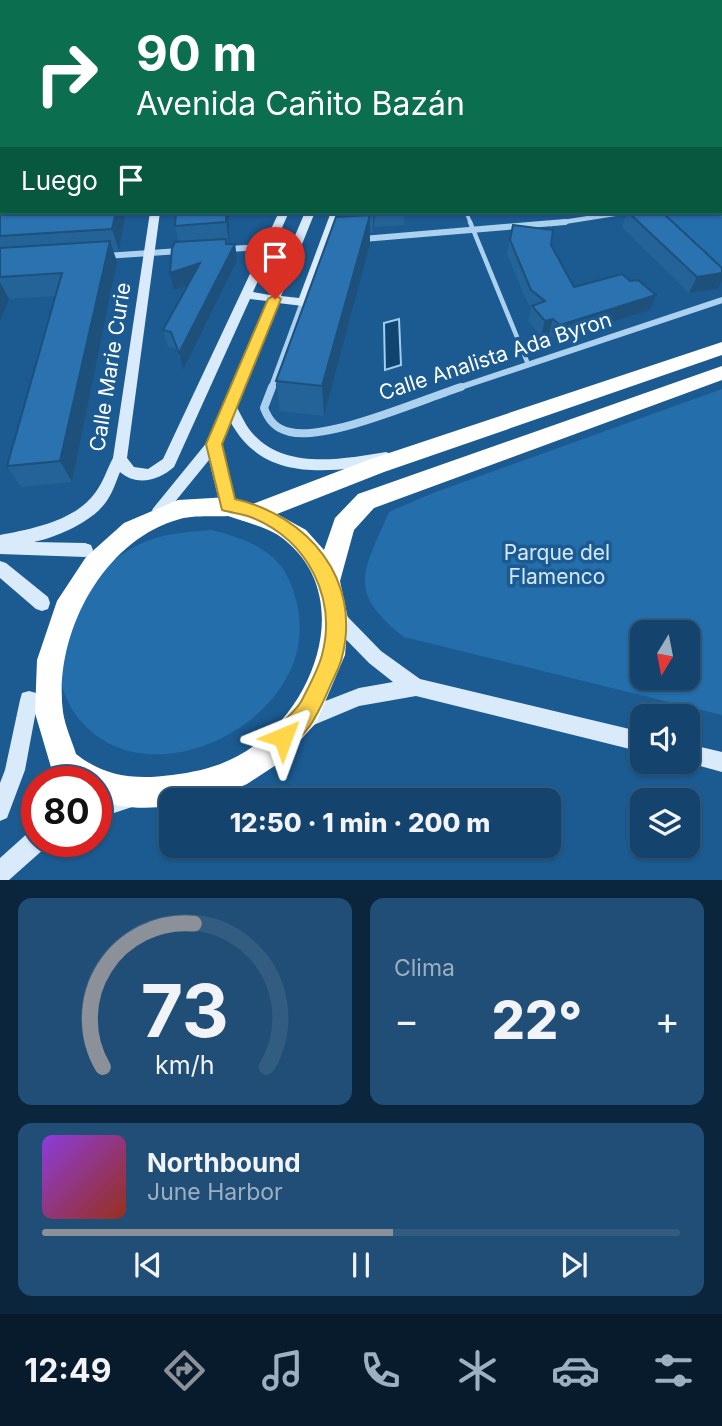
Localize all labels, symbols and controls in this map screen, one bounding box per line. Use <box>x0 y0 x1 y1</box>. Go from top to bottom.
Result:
text: 90 m <box>136 24 257 83</box>
icon: right <box>21 28 112 119</box>
text: Avenida Cañito Bazán <box>136 84 465 123</box>
icon: arrive <box>112 161 150 199</box>
text: Luego <box>21 165 98 196</box>
pin <box>245 227 305 299</box>
icon: arrive <box>256 238 294 276</box>
street label: Calle Marie Curie <box>84 281 136 453</box>
street label: Calle Analista Ada Byron <box>375 307 615 405</box>
park label: Parque del Flamenco <box>504 540 610 589</box>
north arrow <box>630 620 700 690</box>
map controls <box>630 620 700 858</box>
position arrow <box>246 700 320 774</box>
button: sound <box>630 704 700 774</box>
speed limit sign: 80 <box>21 766 112 857</box>
button: layers <box>630 788 700 858</box>
text: 12:50 · 1 min · 200 m <box>230 807 490 838</box>
text: Clima <box>394 954 455 982</box>
text: 73 <box>141 967 229 1056</box>
text: 22° <box>492 989 582 1052</box>
text: − <box>394 997 419 1043</box>
text: + <box>655 997 680 1043</box>
text: km/h <box>155 1050 215 1080</box>
text: Northbound <box>147 1147 301 1178</box>
text: June Harbor <box>147 1178 283 1206</box>
icon: previous <box>129 1246 167 1284</box>
icon: pause <box>342 1246 380 1284</box>
icon: next <box>555 1246 593 1284</box>
icon: directions <box>160 1346 209 1395</box>
icon: music <box>258 1346 307 1395</box>
icon: phone <box>356 1346 405 1395</box>
icon: climate <box>453 1346 502 1395</box>
icon: car <box>551 1346 600 1395</box>
icon: filters <box>649 1346 698 1395</box>
text: 12:49 <box>24 1351 111 1390</box>

